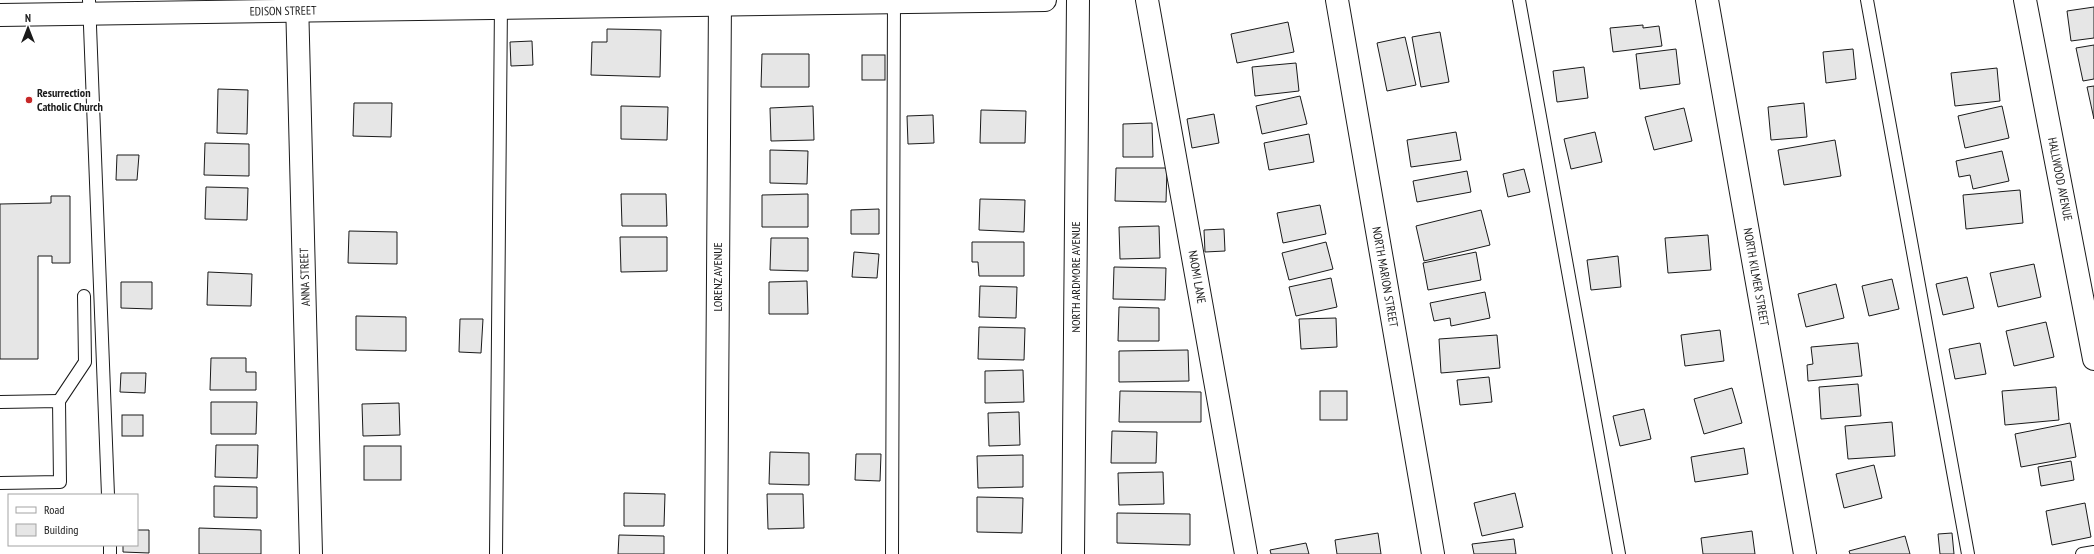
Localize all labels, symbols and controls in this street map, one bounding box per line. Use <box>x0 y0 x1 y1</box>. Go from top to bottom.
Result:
street label: EDISON STREET <box>249 2 317 19</box>
north arrow <box>8 8 48 48</box>
text: N <box>25 11 31 25</box>
place label: Resurrection Catholic Church <box>37 85 103 114</box>
marker: Resurrection Catholic Church <box>24 95 34 105</box>
street label: HALLWOOD AVENUE <box>2045 136 2076 222</box>
street label: NORTH ARDMORE AVENUE <box>1068 221 1083 333</box>
street label: NORTH MARION STREET <box>1369 225 1402 329</box>
street label: NORTH KILMER STREET <box>1740 227 1773 328</box>
street label: LORENZ AVENUE <box>710 242 725 312</box>
street label: ANNA STREET <box>296 247 313 306</box>
street label: NAOMI LANE <box>1185 249 1210 305</box>
legend <box>8 494 138 546</box>
text: Road <box>44 502 64 517</box>
text: Building <box>44 522 79 537</box>

